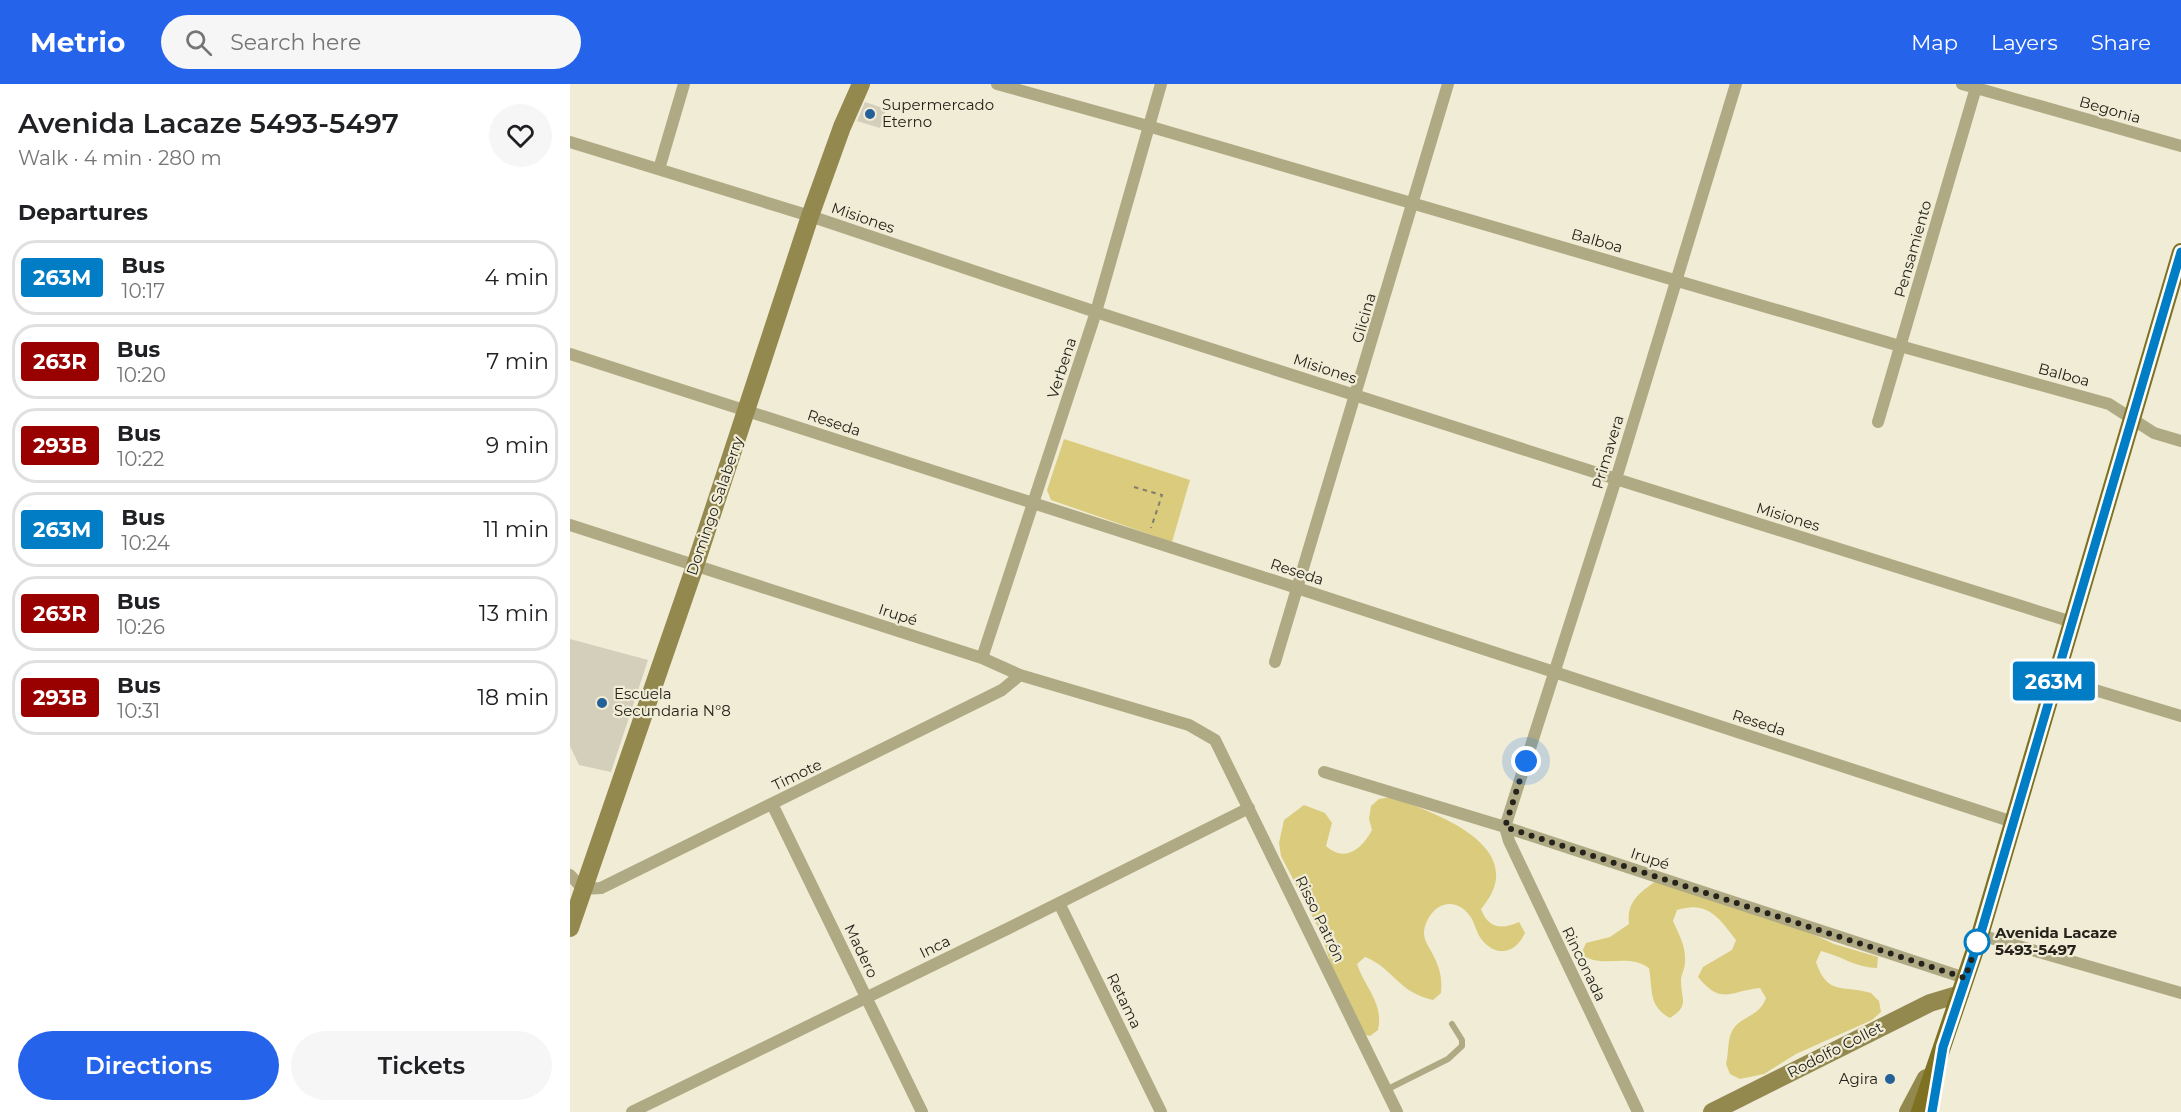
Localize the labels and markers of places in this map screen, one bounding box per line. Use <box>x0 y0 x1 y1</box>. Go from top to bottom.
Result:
place label: Supermercado Eterno <box>882 95 994 131</box>
marker: Supermercado Eterno <box>863 107 877 121</box>
place label: Escuela Secundaria N°8 <box>614 684 731 720</box>
marker: Escuela Secundaria N°8 <box>595 696 609 710</box>
place label: Avenida Lacaze 5493-5497 <box>1994 923 2117 959</box>
marker: Avenida Lacaze 5493-5497 <box>1964 929 1990 955</box>
place label: Agira <box>1839 1069 1878 1088</box>
marker: Agira <box>1883 1072 1897 1086</box>

